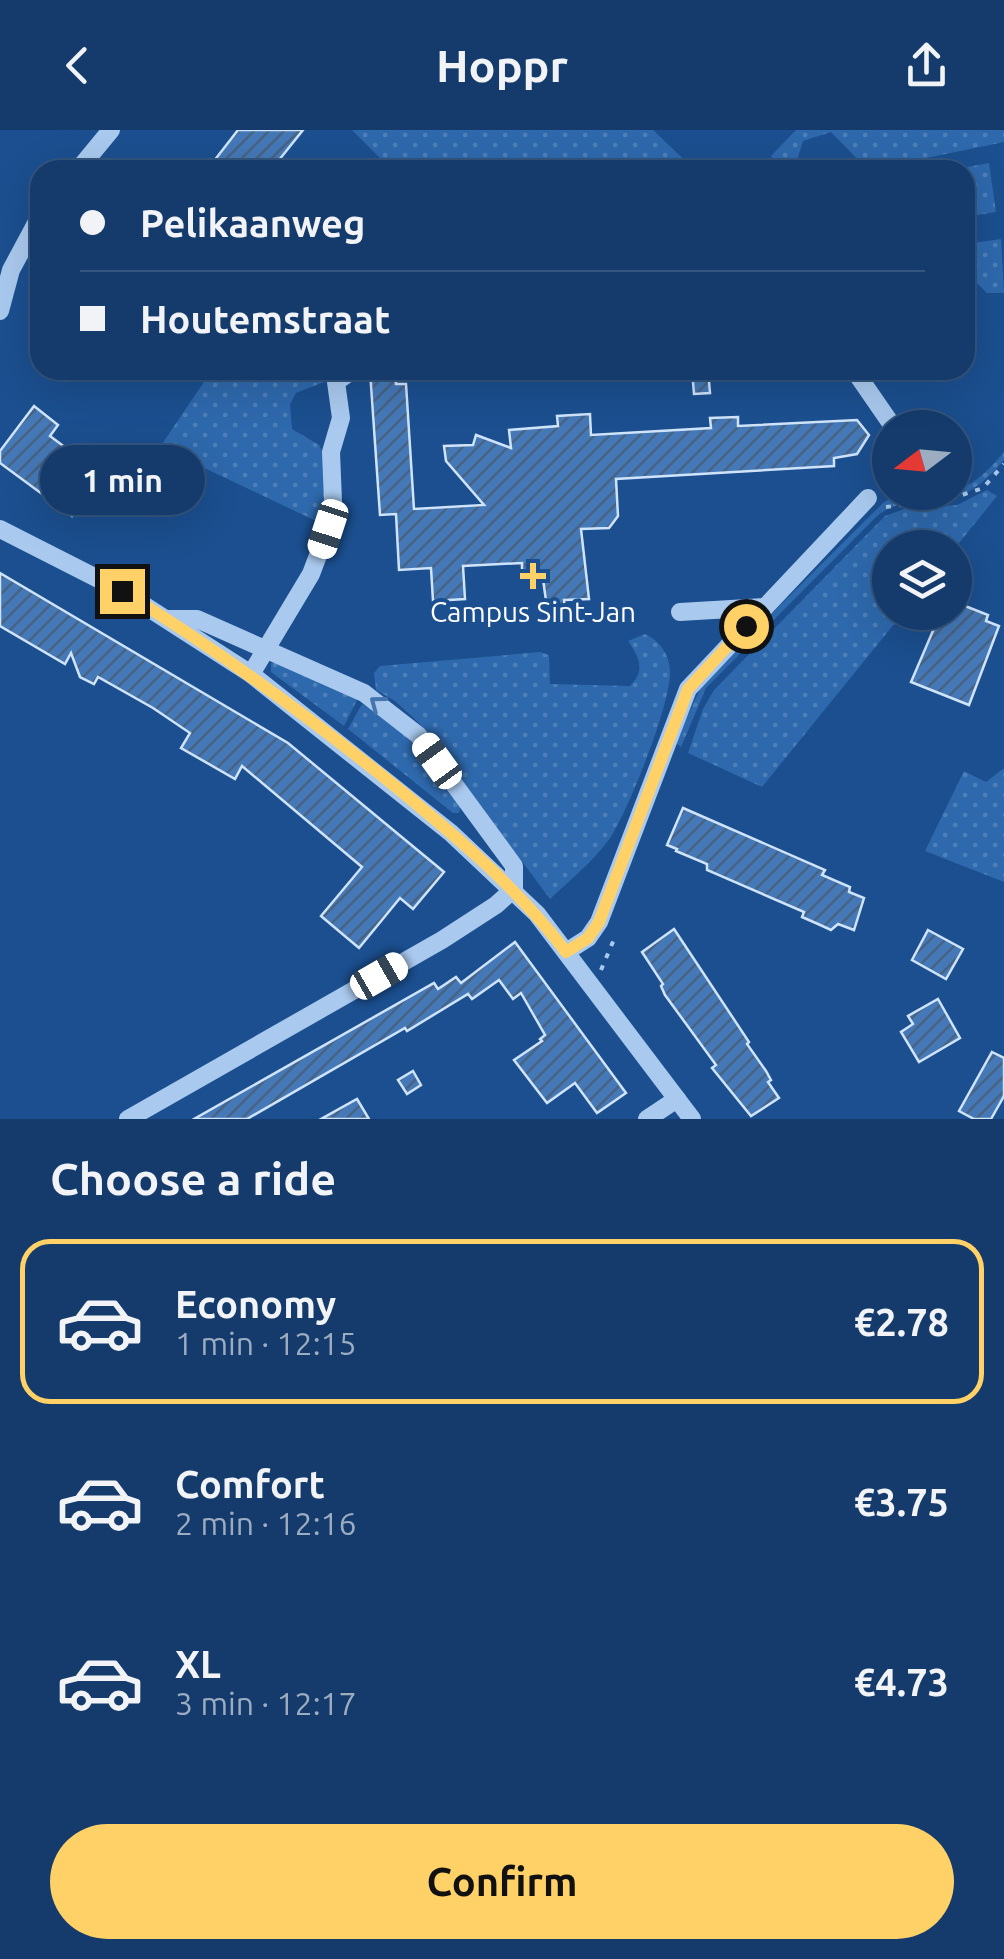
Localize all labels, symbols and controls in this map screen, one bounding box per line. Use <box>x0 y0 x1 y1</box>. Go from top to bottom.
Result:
icon: back <box>50 38 105 93</box>
icon: share <box>899 38 954 93</box>
text: Hoppr <box>436 40 568 91</box>
text: Pelikaanweg <box>140 202 365 244</box>
text: Houtemstraat <box>140 298 390 340</box>
north arrow <box>872 410 972 510</box>
map controls <box>872 410 972 630</box>
callout: 1 min <box>39 446 204 516</box>
text: 1 min <box>82 462 163 498</box>
car <box>304 496 352 562</box>
button: layers <box>872 530 972 630</box>
marker: Campus Sint-Jan <box>520 563 546 589</box>
route end <box>100 569 145 614</box>
place label: Campus Sint-Jan <box>430 596 636 627</box>
route start <box>724 604 769 649</box>
one-way arrow <box>370 698 388 715</box>
car <box>407 728 467 794</box>
car <box>346 948 412 1004</box>
text: Choose a ride <box>50 1153 336 1204</box>
icon: car <box>55 1277 145 1367</box>
text: Economy <box>175 1283 336 1325</box>
text: €2.78 <box>854 1301 949 1343</box>
text: 1 min · 12:15 <box>175 1325 357 1361</box>
icon: car <box>55 1457 145 1547</box>
text: Comfort <box>175 1463 325 1505</box>
text: €3.75 <box>854 1481 949 1523</box>
text: 2 min · 12:16 <box>175 1505 357 1541</box>
icon: car <box>55 1637 145 1727</box>
text: XL <box>175 1643 221 1685</box>
text: €4.73 <box>854 1661 949 1703</box>
text: 3 min · 12:17 <box>175 1685 357 1721</box>
button: Confirm <box>50 1824 954 1939</box>

